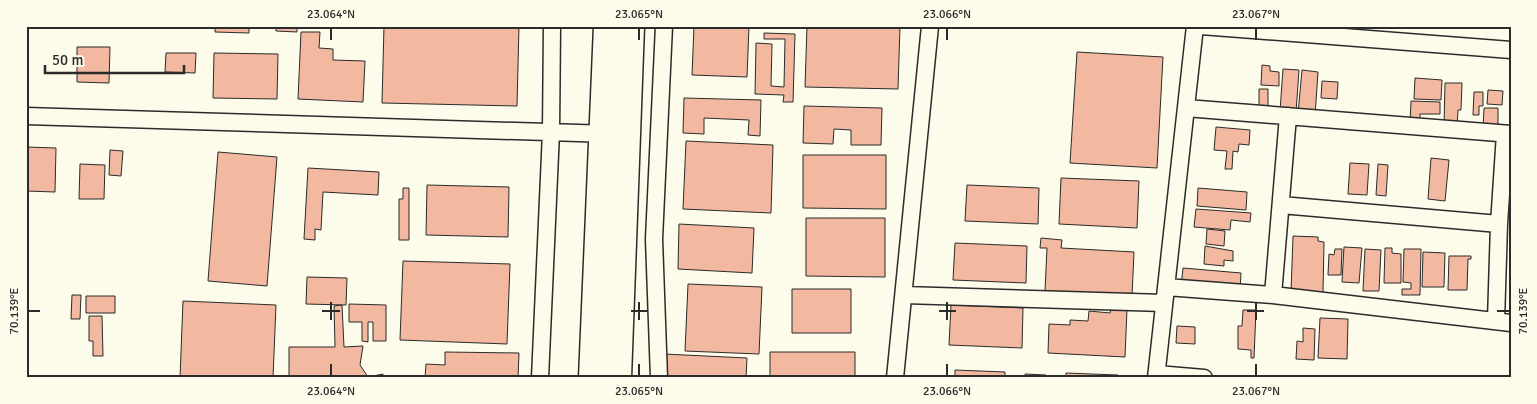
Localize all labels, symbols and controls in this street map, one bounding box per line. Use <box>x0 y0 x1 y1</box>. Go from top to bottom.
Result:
text: 23.064°N <box>307 7 355 22</box>
text: 23.065°N <box>615 7 663 22</box>
text: 23.066°N <box>923 7 971 22</box>
text: 23.067°N <box>1232 7 1280 22</box>
scale bar <box>45 42 184 74</box>
text: 50 m <box>52 51 83 69</box>
text: 70.139°E <box>7 287 22 334</box>
text: 70.139°E <box>1516 287 1531 334</box>
text: 23.064°N <box>307 384 355 399</box>
text: 23.065°N <box>615 384 663 399</box>
text: 23.066°N <box>923 384 971 399</box>
text: 23.067°N <box>1232 384 1280 399</box>

